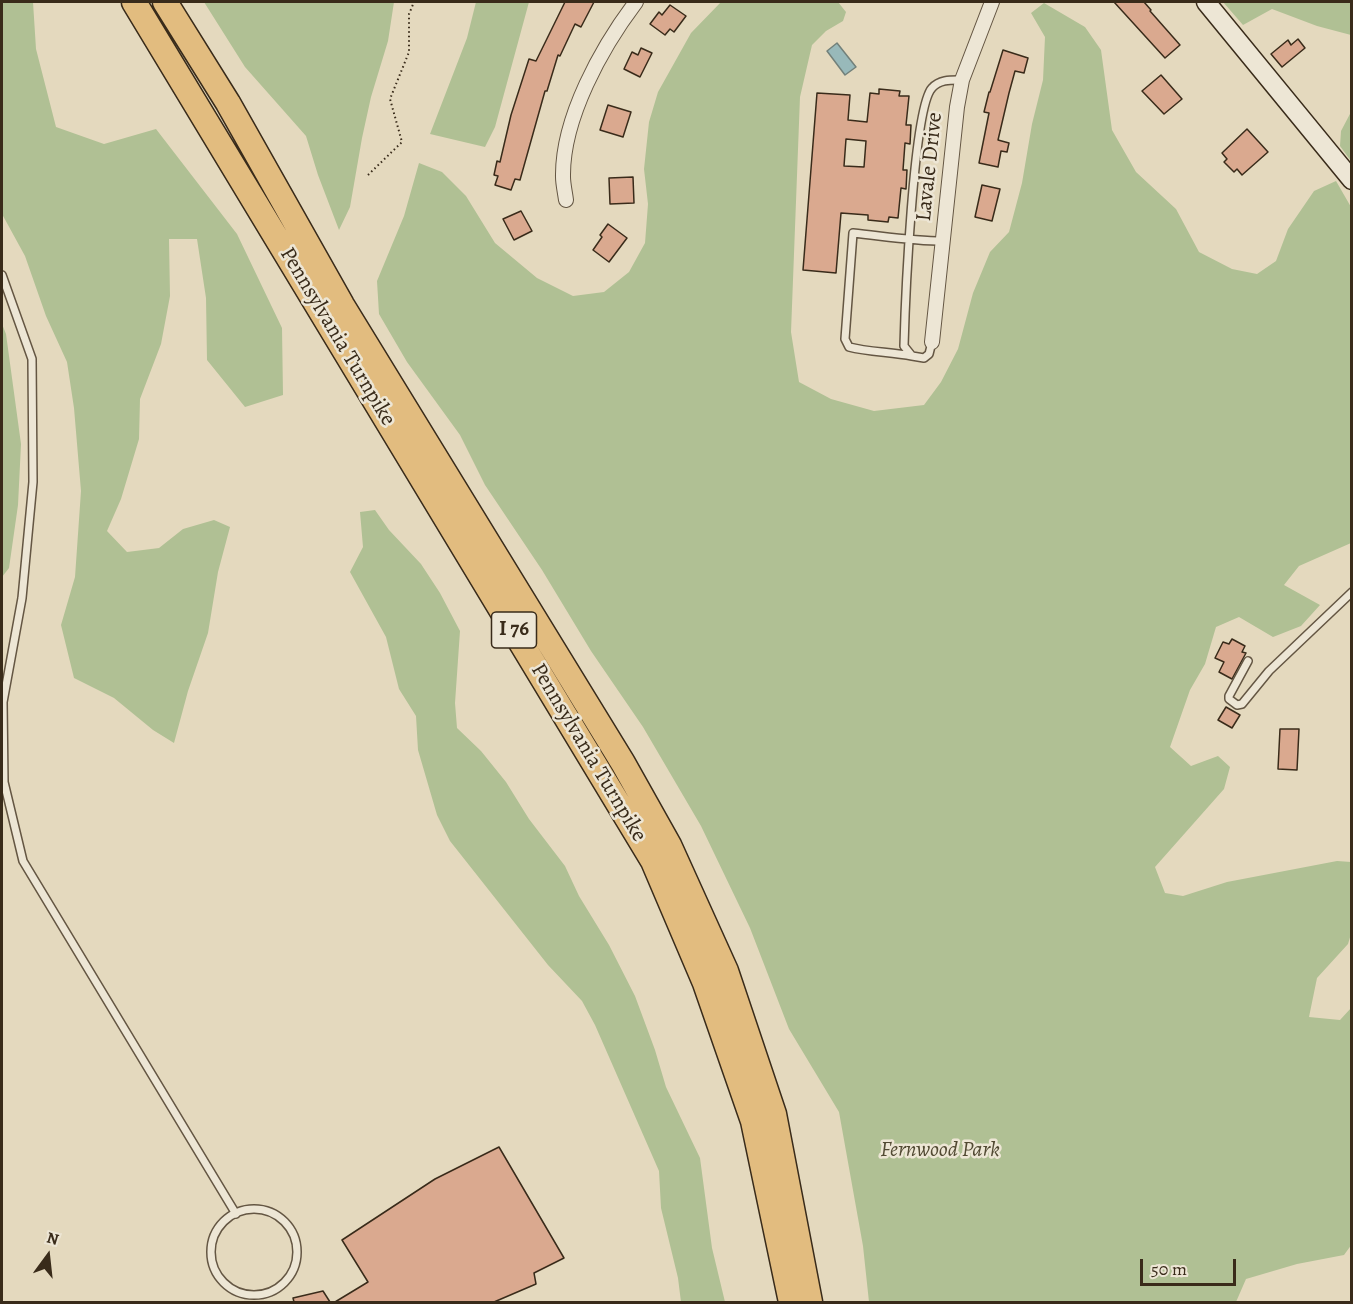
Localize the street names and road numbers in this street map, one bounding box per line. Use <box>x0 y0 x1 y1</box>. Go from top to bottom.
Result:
street label: Lavale Drive <box>911 111 949 223</box>
street label: Pennsylvania Turnpike <box>273 243 401 431</box>
road number: I 76 <box>492 612 536 648</box>
street label: Pennsylvania Turnpike <box>524 659 652 847</box>

